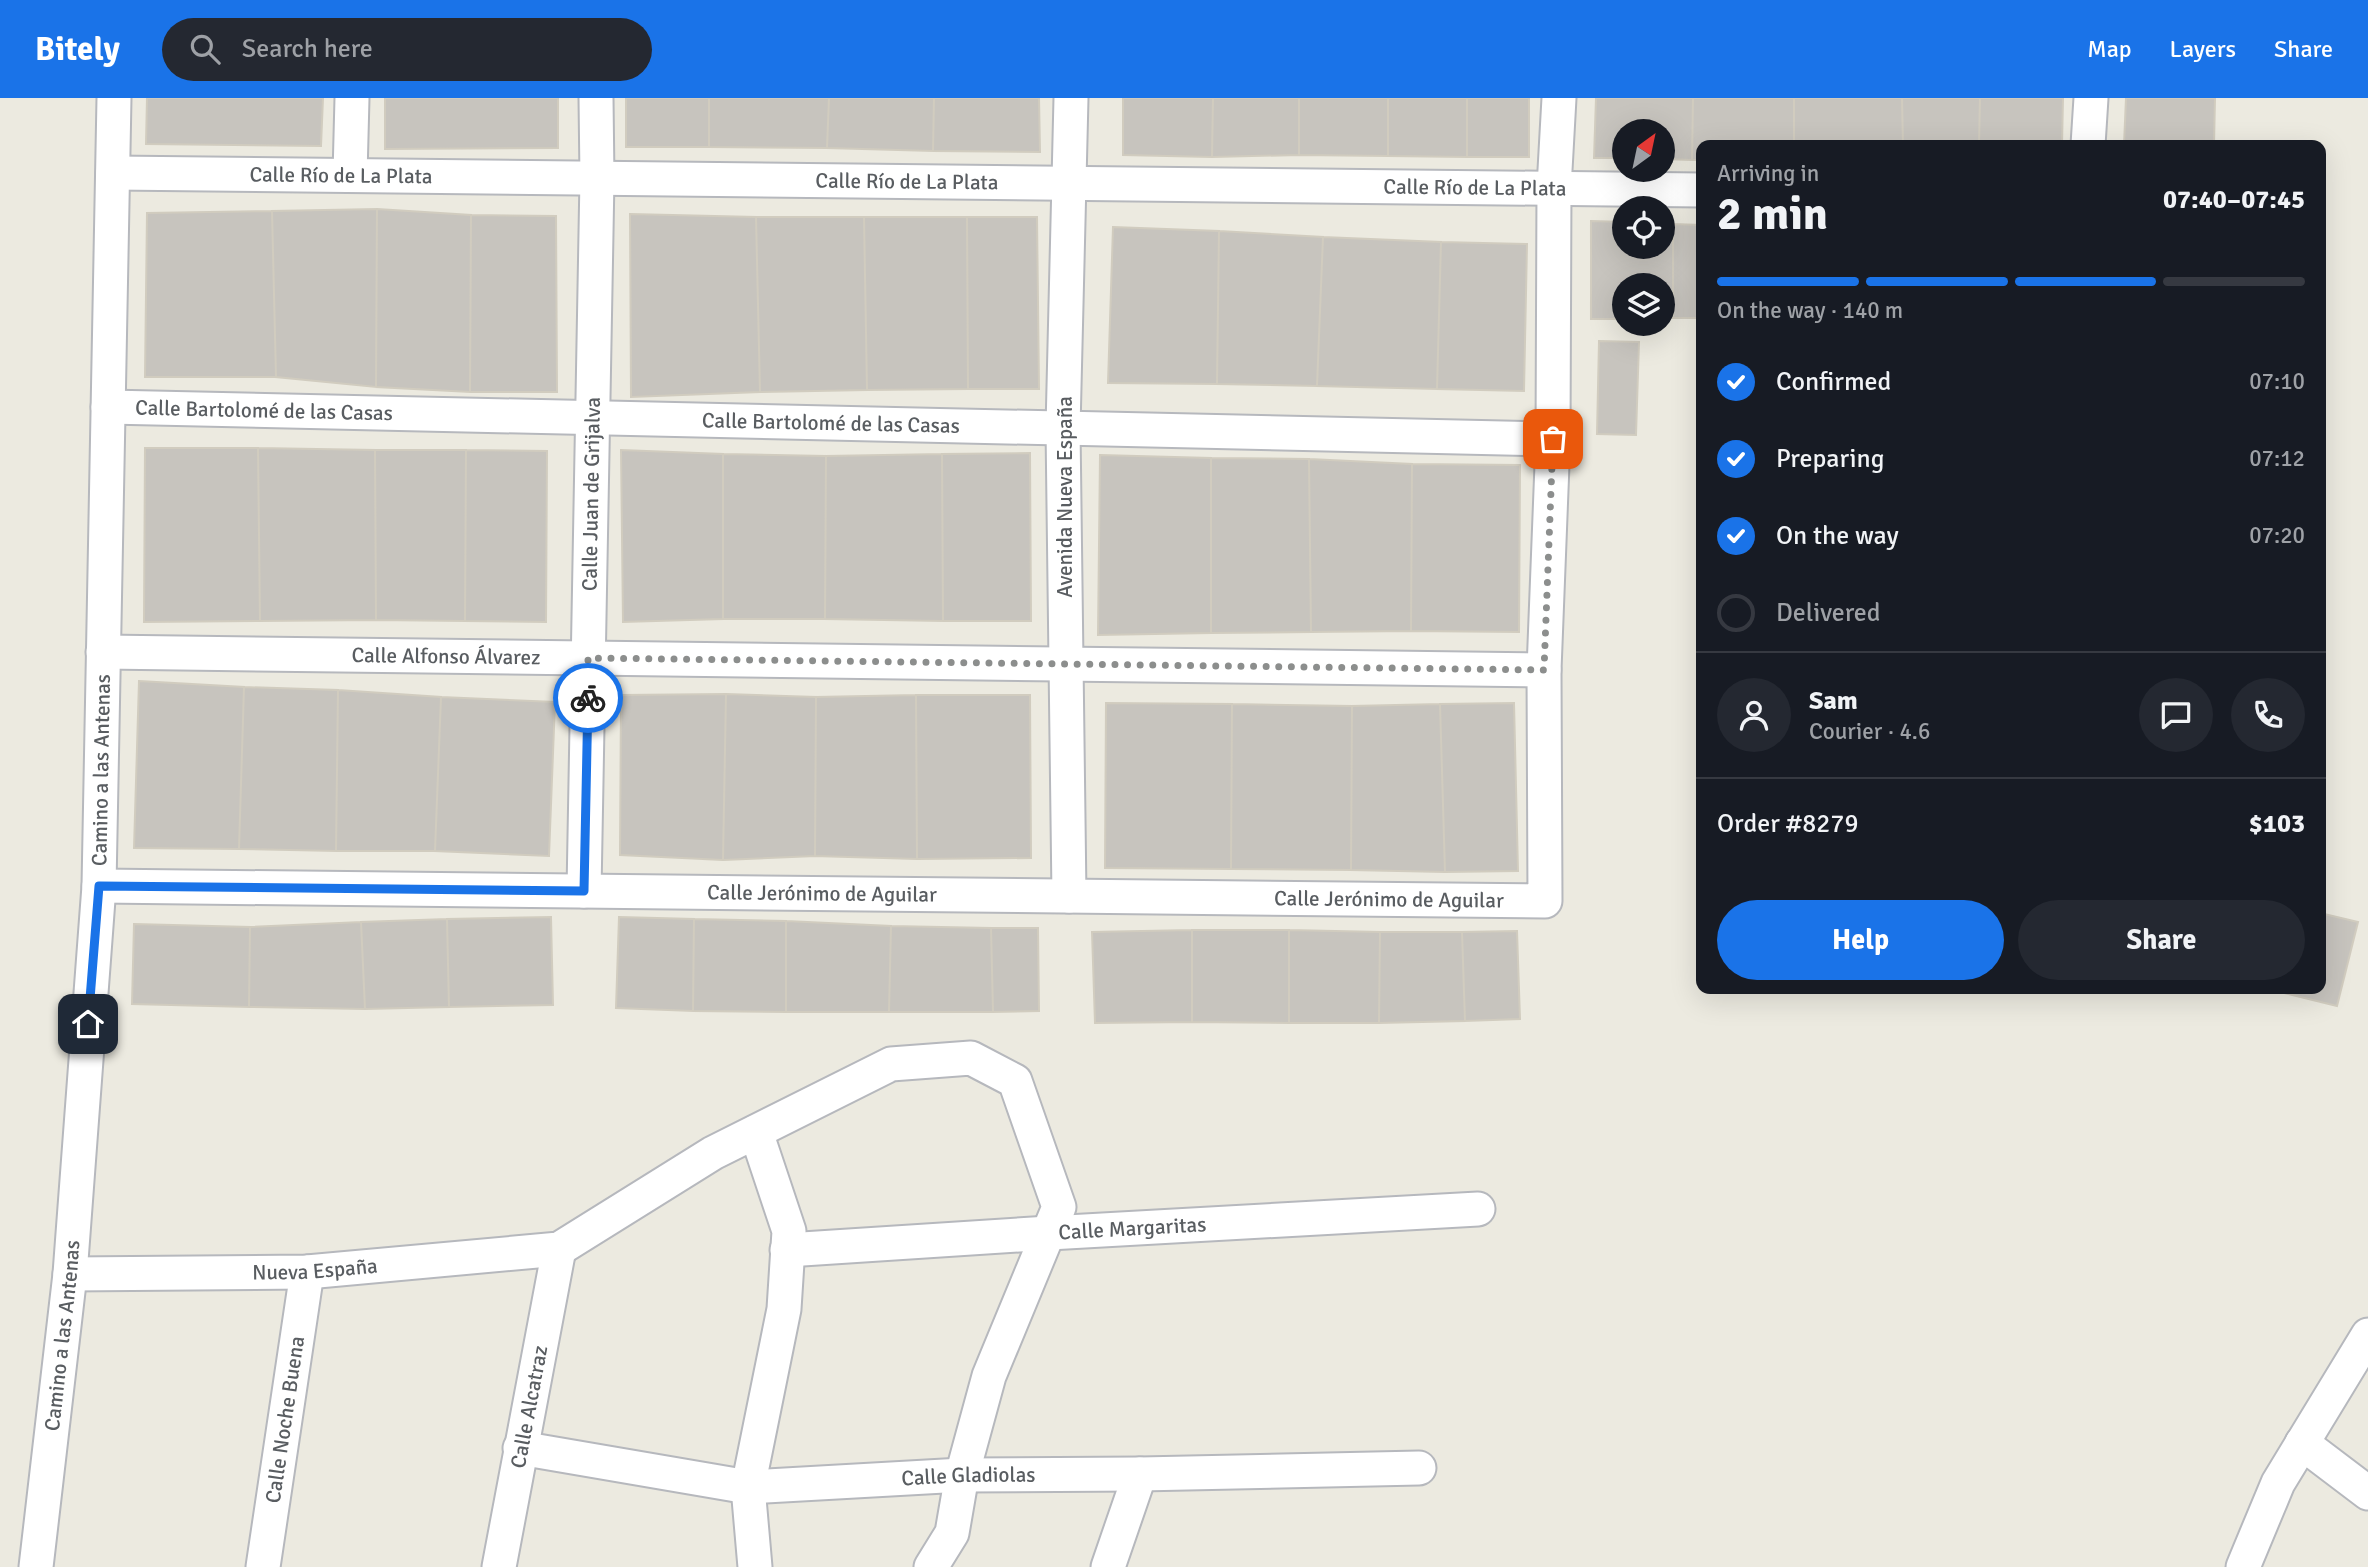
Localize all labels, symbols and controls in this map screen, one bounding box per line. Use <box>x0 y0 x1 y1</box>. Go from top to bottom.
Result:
search box <box>162 18 652 81</box>
text: Bitely <box>35 29 120 70</box>
icon: search <box>186 30 224 68</box>
text: Search here <box>242 33 373 65</box>
text: Map <box>2087 34 2132 64</box>
text: Layers <box>2170 34 2236 64</box>
text: Share <box>2274 34 2333 64</box>
north arrow <box>1612 119 1675 182</box>
map controls <box>1612 119 1675 336</box>
text: Arriving in <box>1717 159 1819 188</box>
street label: Calle Río de La Plata <box>249 161 433 189</box>
street label: Calle Río de La Plata <box>815 168 999 195</box>
street label: Calle Río de La Plata <box>1383 174 1567 202</box>
text: 07:40–07:45 <box>2163 184 2305 216</box>
text: 2 min <box>1717 186 1828 242</box>
button: locate <box>1612 196 1675 259</box>
button: layers <box>1612 273 1675 336</box>
text: On the way · 140 m <box>1717 296 1903 325</box>
icon: check <box>1717 363 1755 401</box>
text: Confirmed <box>1776 366 1891 398</box>
text: 07:10 <box>2249 367 2305 396</box>
street label: Calle Bartolomé de las Casas <box>135 395 393 426</box>
street label: Avenida Nueva España <box>1052 396 1078 598</box>
street label: Calle Juan de Grijalva <box>576 397 606 591</box>
street label: Calle Bartolomé de las Casas <box>702 407 960 439</box>
pin <box>1523 409 1583 469</box>
icon: bag <box>1534 420 1572 458</box>
icon: check <box>1717 440 1755 478</box>
text: Preparing <box>1776 443 1884 475</box>
text: 07:12 <box>2249 444 2305 473</box>
icon: check <box>1717 517 1755 555</box>
text: On the way <box>1776 520 1899 552</box>
text: 07:20 <box>2249 521 2305 550</box>
text: Delivered <box>1776 597 1881 629</box>
street label: Calle Alfonso Álvarez <box>351 642 541 670</box>
courier <box>553 663 623 733</box>
street label: Camino a las Antenas <box>86 674 116 866</box>
button: person <box>1717 678 1791 752</box>
button: chat <box>2139 678 2213 752</box>
button: phone <box>2231 678 2305 752</box>
icon: bike <box>569 679 607 717</box>
text: Sam <box>1809 685 1858 717</box>
text: Courier · 4.6 <box>1809 717 1930 746</box>
text: Order #8279 <box>1717 808 1858 840</box>
text: $103 <box>2249 808 2305 840</box>
street label: Calle Jerónimo de Aguilar <box>707 879 937 908</box>
street label: Calle Jerónimo de Aguilar <box>1274 885 1504 914</box>
button: Help <box>1717 900 2004 980</box>
button: Share <box>2018 900 2305 980</box>
pin <box>58 994 118 1054</box>
icon: home <box>69 1005 107 1043</box>
street label: Calle Margaritas <box>1058 1211 1207 1245</box>
street label: Camino a las Antenas <box>39 1239 85 1432</box>
street label: Nueva España <box>252 1253 379 1285</box>
street label: Calle Noche Buena <box>260 1334 310 1505</box>
street label: Calle Alcatraz <box>505 1343 554 1470</box>
street label: Calle Gladiolas <box>901 1462 1036 1491</box>

